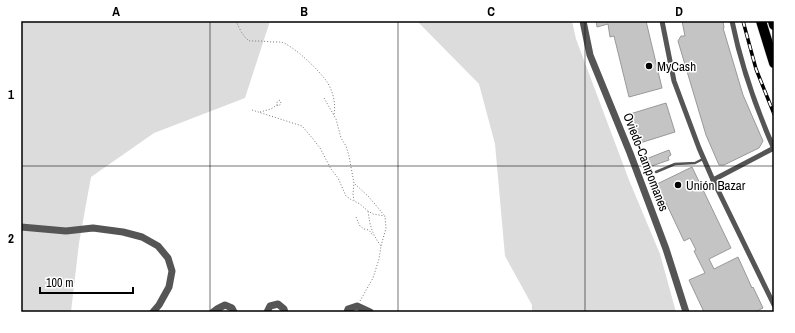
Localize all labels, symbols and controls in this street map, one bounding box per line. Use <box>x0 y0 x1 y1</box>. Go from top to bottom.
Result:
text: A <box>112 3 120 20</box>
text: B <box>300 3 308 20</box>
text: C <box>487 3 495 20</box>
text: D <box>675 3 683 20</box>
place label: MyCash <box>657 58 696 75</box>
marker: MyCash <box>644 61 654 71</box>
text: 1 <box>8 86 14 103</box>
street label: Oviedo-Campomanes <box>619 110 673 214</box>
place label: Unión Bazar <box>686 177 746 194</box>
marker: Unión Bazar <box>673 180 683 190</box>
text: 2 <box>8 230 14 247</box>
scale bar <box>40 269 133 295</box>
text: 100 m <box>46 275 73 291</box>

